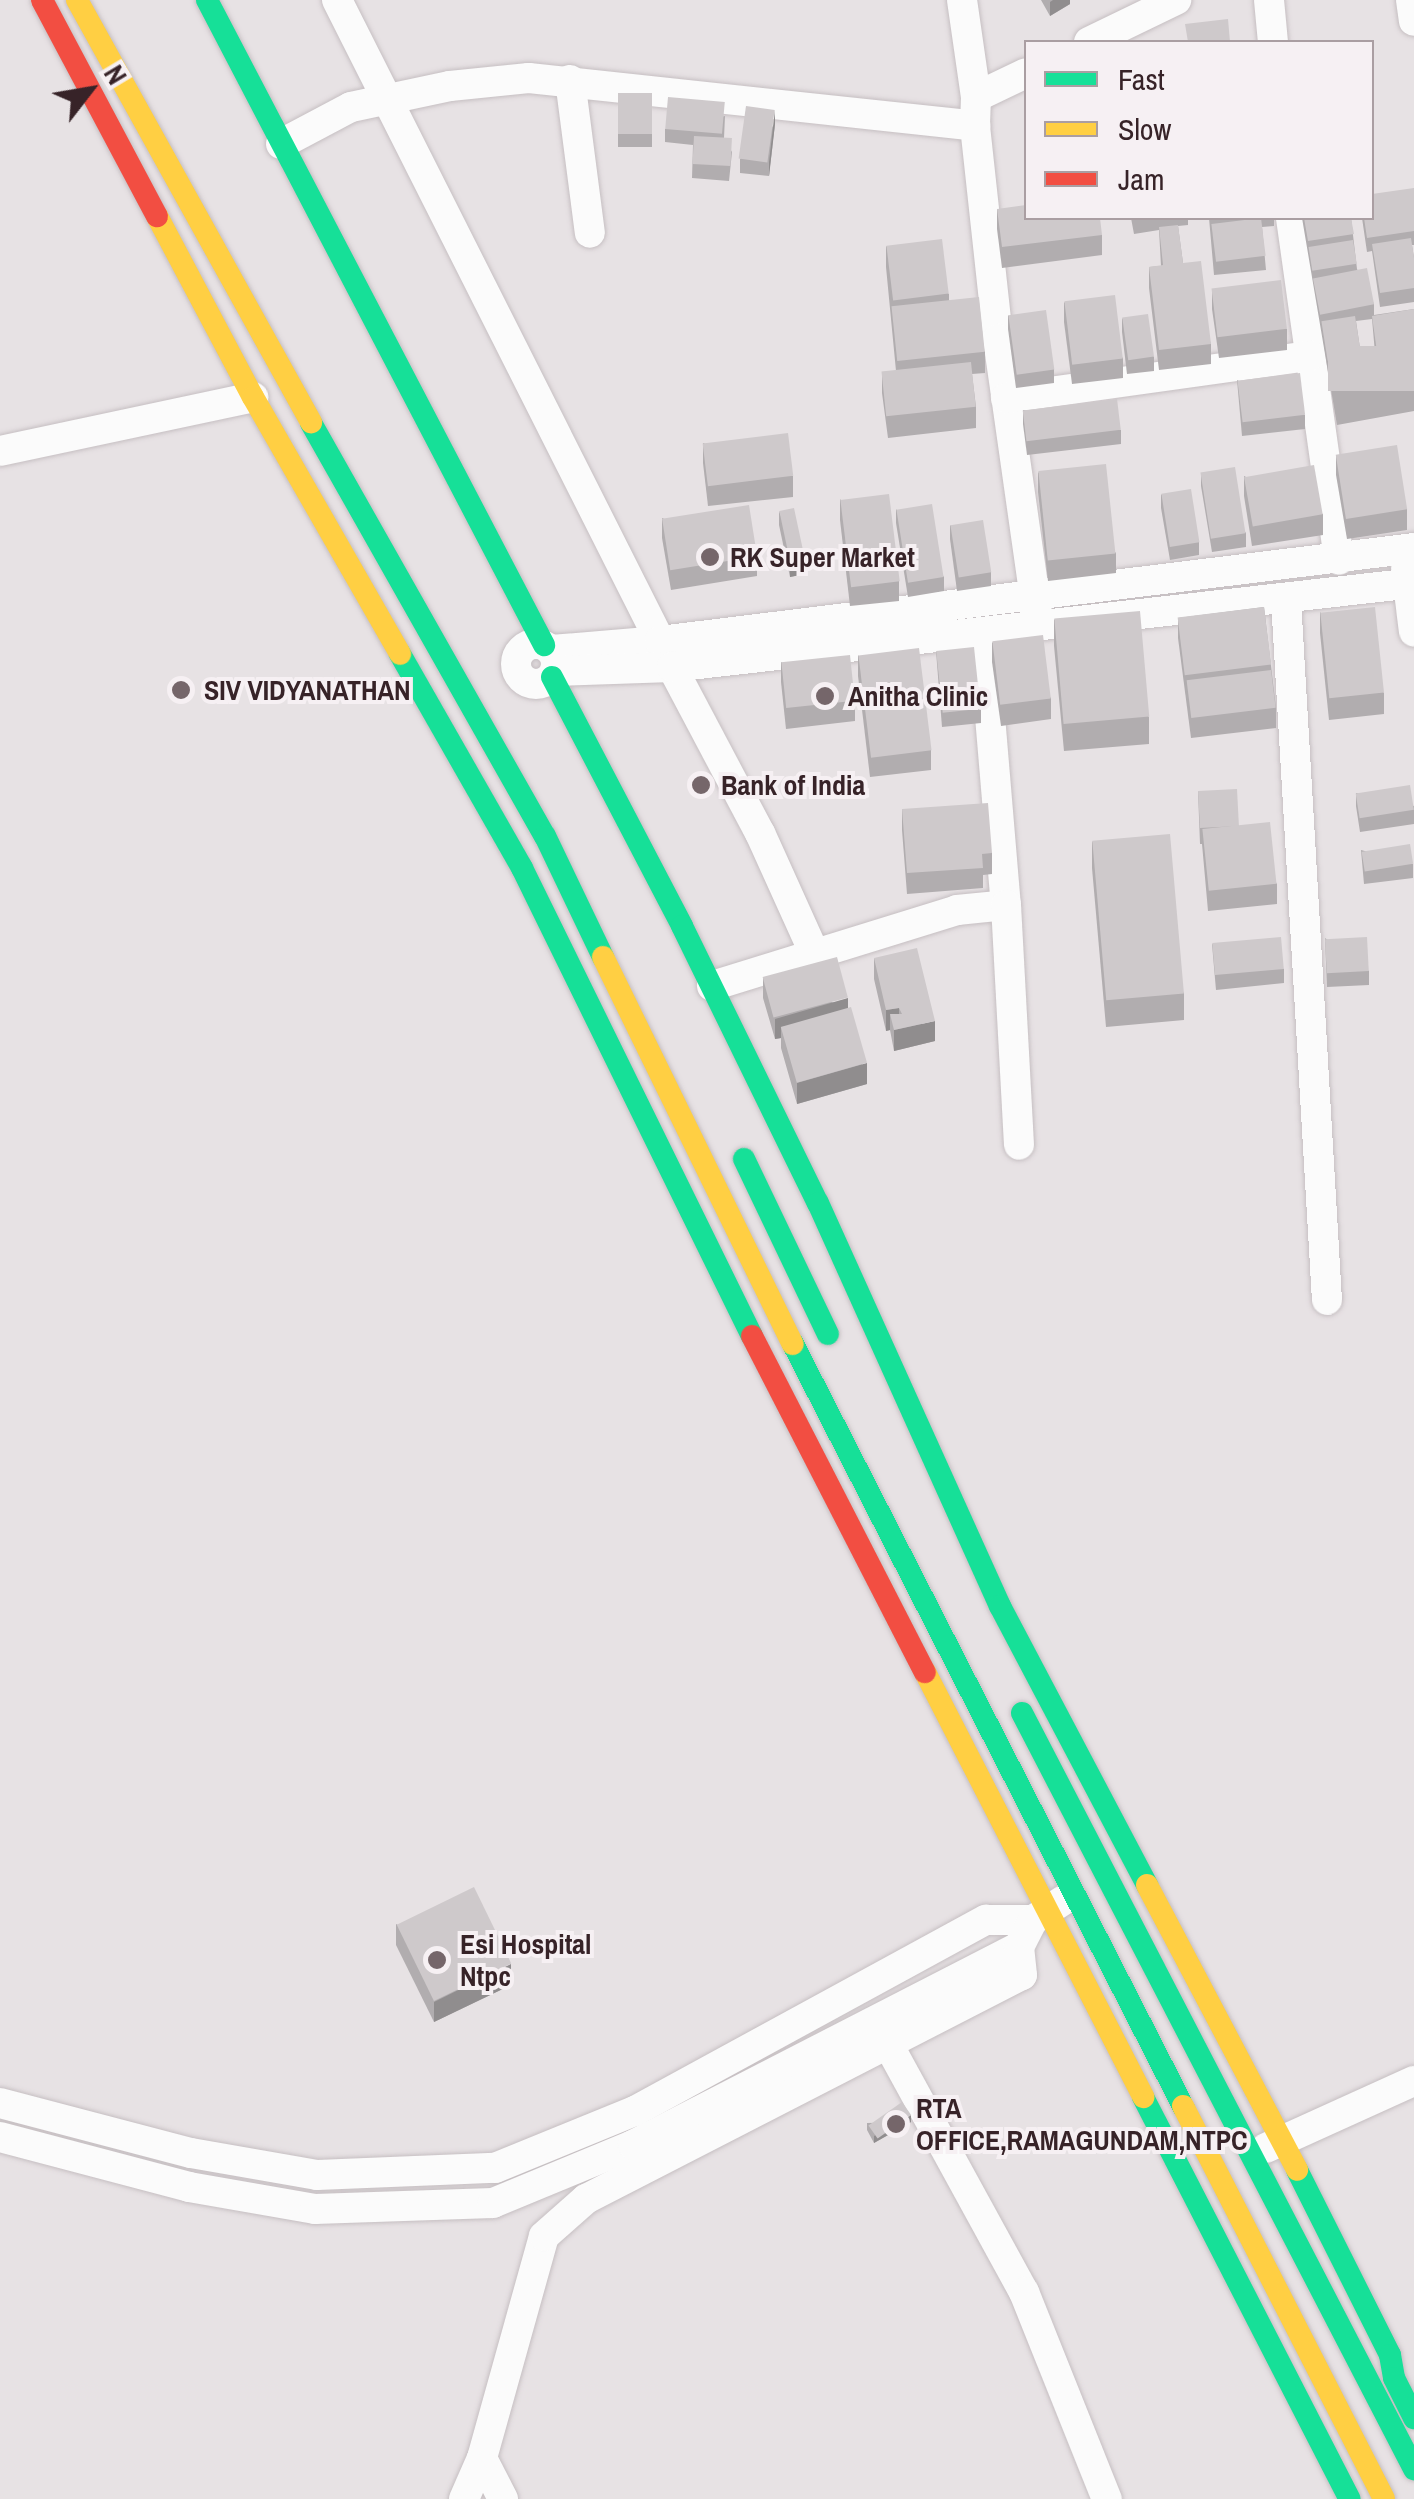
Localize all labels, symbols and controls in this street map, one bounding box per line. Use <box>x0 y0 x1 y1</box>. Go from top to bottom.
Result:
north arrow <box>40 40 140 140</box>
legend <box>1024 40 1374 220</box>
text: N <box>95 58 136 91</box>
text: Fast <box>1118 59 1165 99</box>
text: Slow <box>1118 109 1171 149</box>
text: Jam <box>1118 159 1164 199</box>
place label: RK Super Market <box>730 540 915 574</box>
marker: RK Super Market <box>699 546 721 568</box>
place label: SIV VIDYANATHAN <box>204 673 411 707</box>
marker: SIV VIDYANATHAN <box>168 677 194 703</box>
place label: Anitha Clinic <box>848 679 988 713</box>
marker: Anitha Clinic <box>812 683 838 709</box>
place label: Bank of India <box>721 768 865 802</box>
marker: Bank of India <box>690 774 712 796</box>
place label: Esi Hospital Ntpc <box>460 1927 591 1993</box>
marker: Esi Hospital Ntpc <box>424 1947 450 1973</box>
place label: RTA OFFICE,RAMAGUNDAM,NTPC <box>916 2091 1248 2157</box>
marker: RTA OFFICE,RAMAGUNDAM,NTPC <box>885 2113 907 2135</box>

